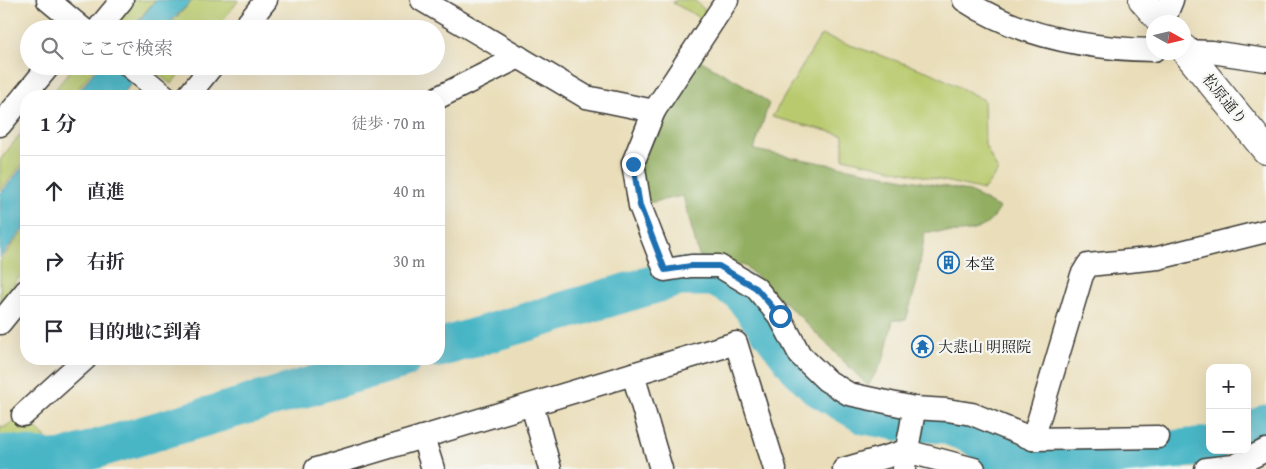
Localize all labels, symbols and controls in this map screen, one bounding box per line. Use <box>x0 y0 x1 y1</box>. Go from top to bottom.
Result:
north arrow <box>1146 15 1191 60</box>
search box <box>20 20 445 75</box>
icon: search <box>38 34 66 62</box>
text: ここで検索 <box>78 34 173 62</box>
street label: 松原通り <box>1198 69 1252 129</box>
text: 1 分 <box>40 108 77 139</box>
text: 徒歩 · 70 m <box>351 111 425 135</box>
route end <box>622 153 645 176</box>
icon: ahead <box>40 177 68 205</box>
text: 直進 <box>87 177 125 205</box>
text: 40 m <box>393 179 425 203</box>
icon: right <box>40 247 68 275</box>
text: 右折 <box>87 247 125 275</box>
text: 30 m <box>393 249 425 273</box>
building icon: 本堂 <box>937 251 961 275</box>
place label: 本堂 <box>965 253 995 274</box>
route start <box>769 305 792 328</box>
icon: arrive <box>40 317 68 345</box>
text: 目的地に到着 <box>87 317 201 345</box>
temple icon: 大悲山 明照院 <box>910 334 934 358</box>
place label: 大悲山 明照院 <box>938 336 1031 357</box>
map controls <box>1206 364 1251 454</box>
button: + <box>1206 364 1251 409</box>
button: − <box>1206 409 1251 454</box>

